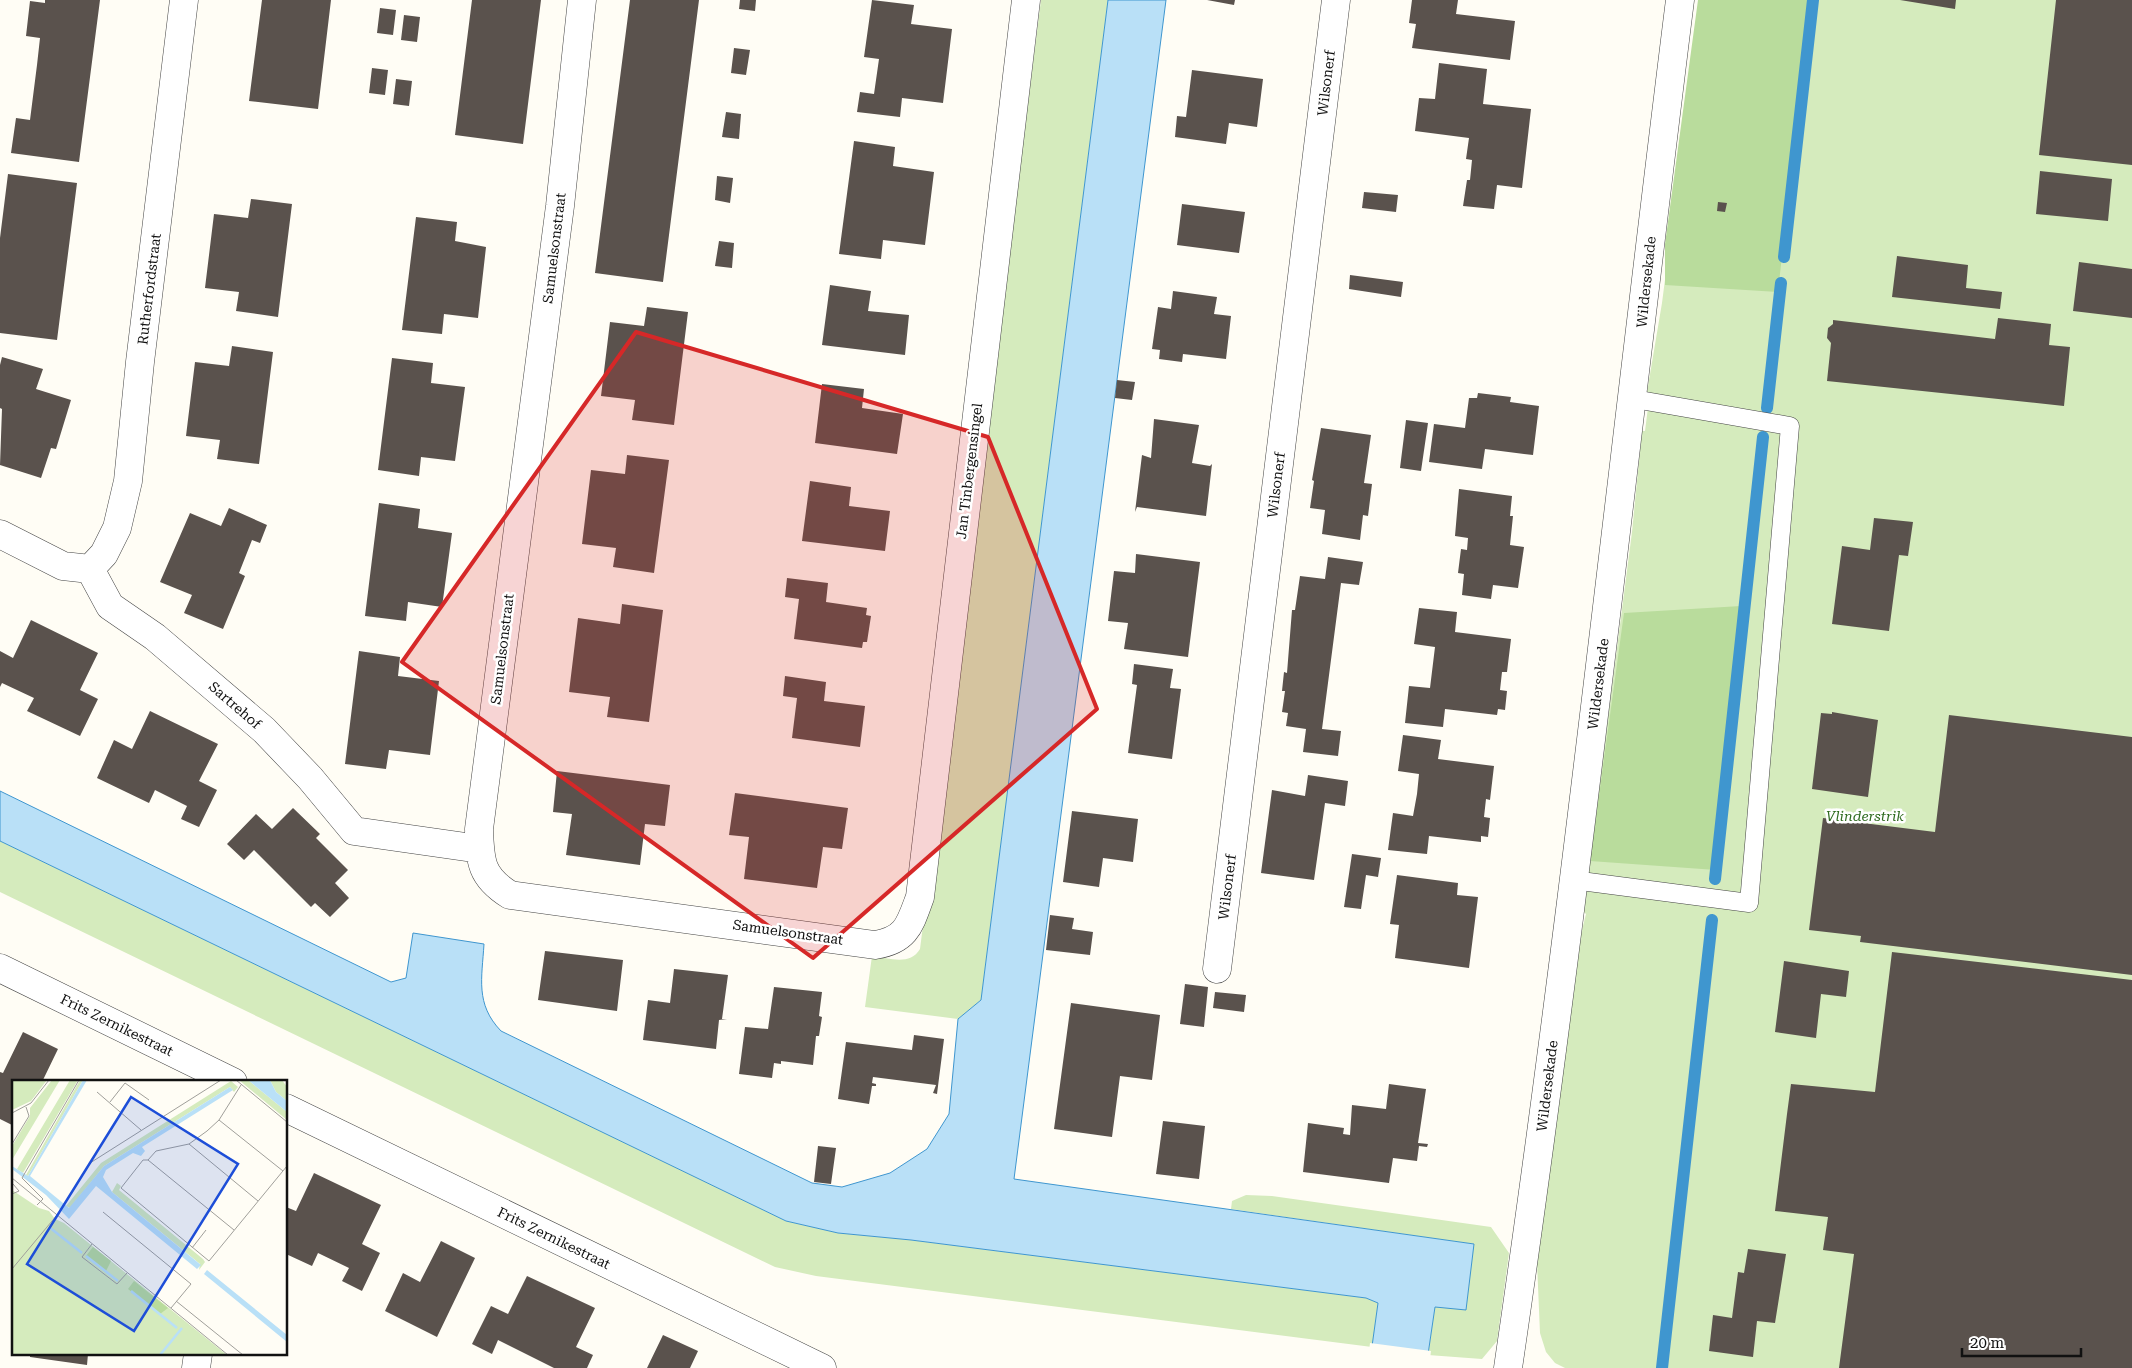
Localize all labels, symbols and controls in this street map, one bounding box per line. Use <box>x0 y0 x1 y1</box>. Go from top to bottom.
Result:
street label: Wilsonerf <box>1314 49 1338 117</box>
street label: Samuelsonstraat <box>539 192 569 304</box>
street label: Rutherfordstraat <box>134 232 164 346</box>
street label: Wildersekade <box>1633 235 1659 329</box>
street label: Jan Tinbergensingel <box>953 402 985 540</box>
street label: Wilsonerf <box>1264 451 1288 519</box>
street label: Samuelsonstraat <box>487 593 517 705</box>
street label: Wildersekade <box>1584 637 1612 731</box>
street label: Sartrehof <box>206 678 265 732</box>
park label: Vlinderstrik <box>1826 808 1904 824</box>
street label: Wilsonerf <box>1215 853 1239 921</box>
street label: Samuelsonstraat <box>732 916 844 948</box>
street label: Frits Zernikestraat <box>58 991 176 1059</box>
street label: Wildersekade <box>1533 1039 1561 1133</box>
inset map <box>12 1080 288 1356</box>
street label: Frits Zernikestraat <box>495 1204 613 1272</box>
scale bar <box>1962 1326 2081 1358</box>
text: 20 m <box>1970 1334 2005 1352</box>

